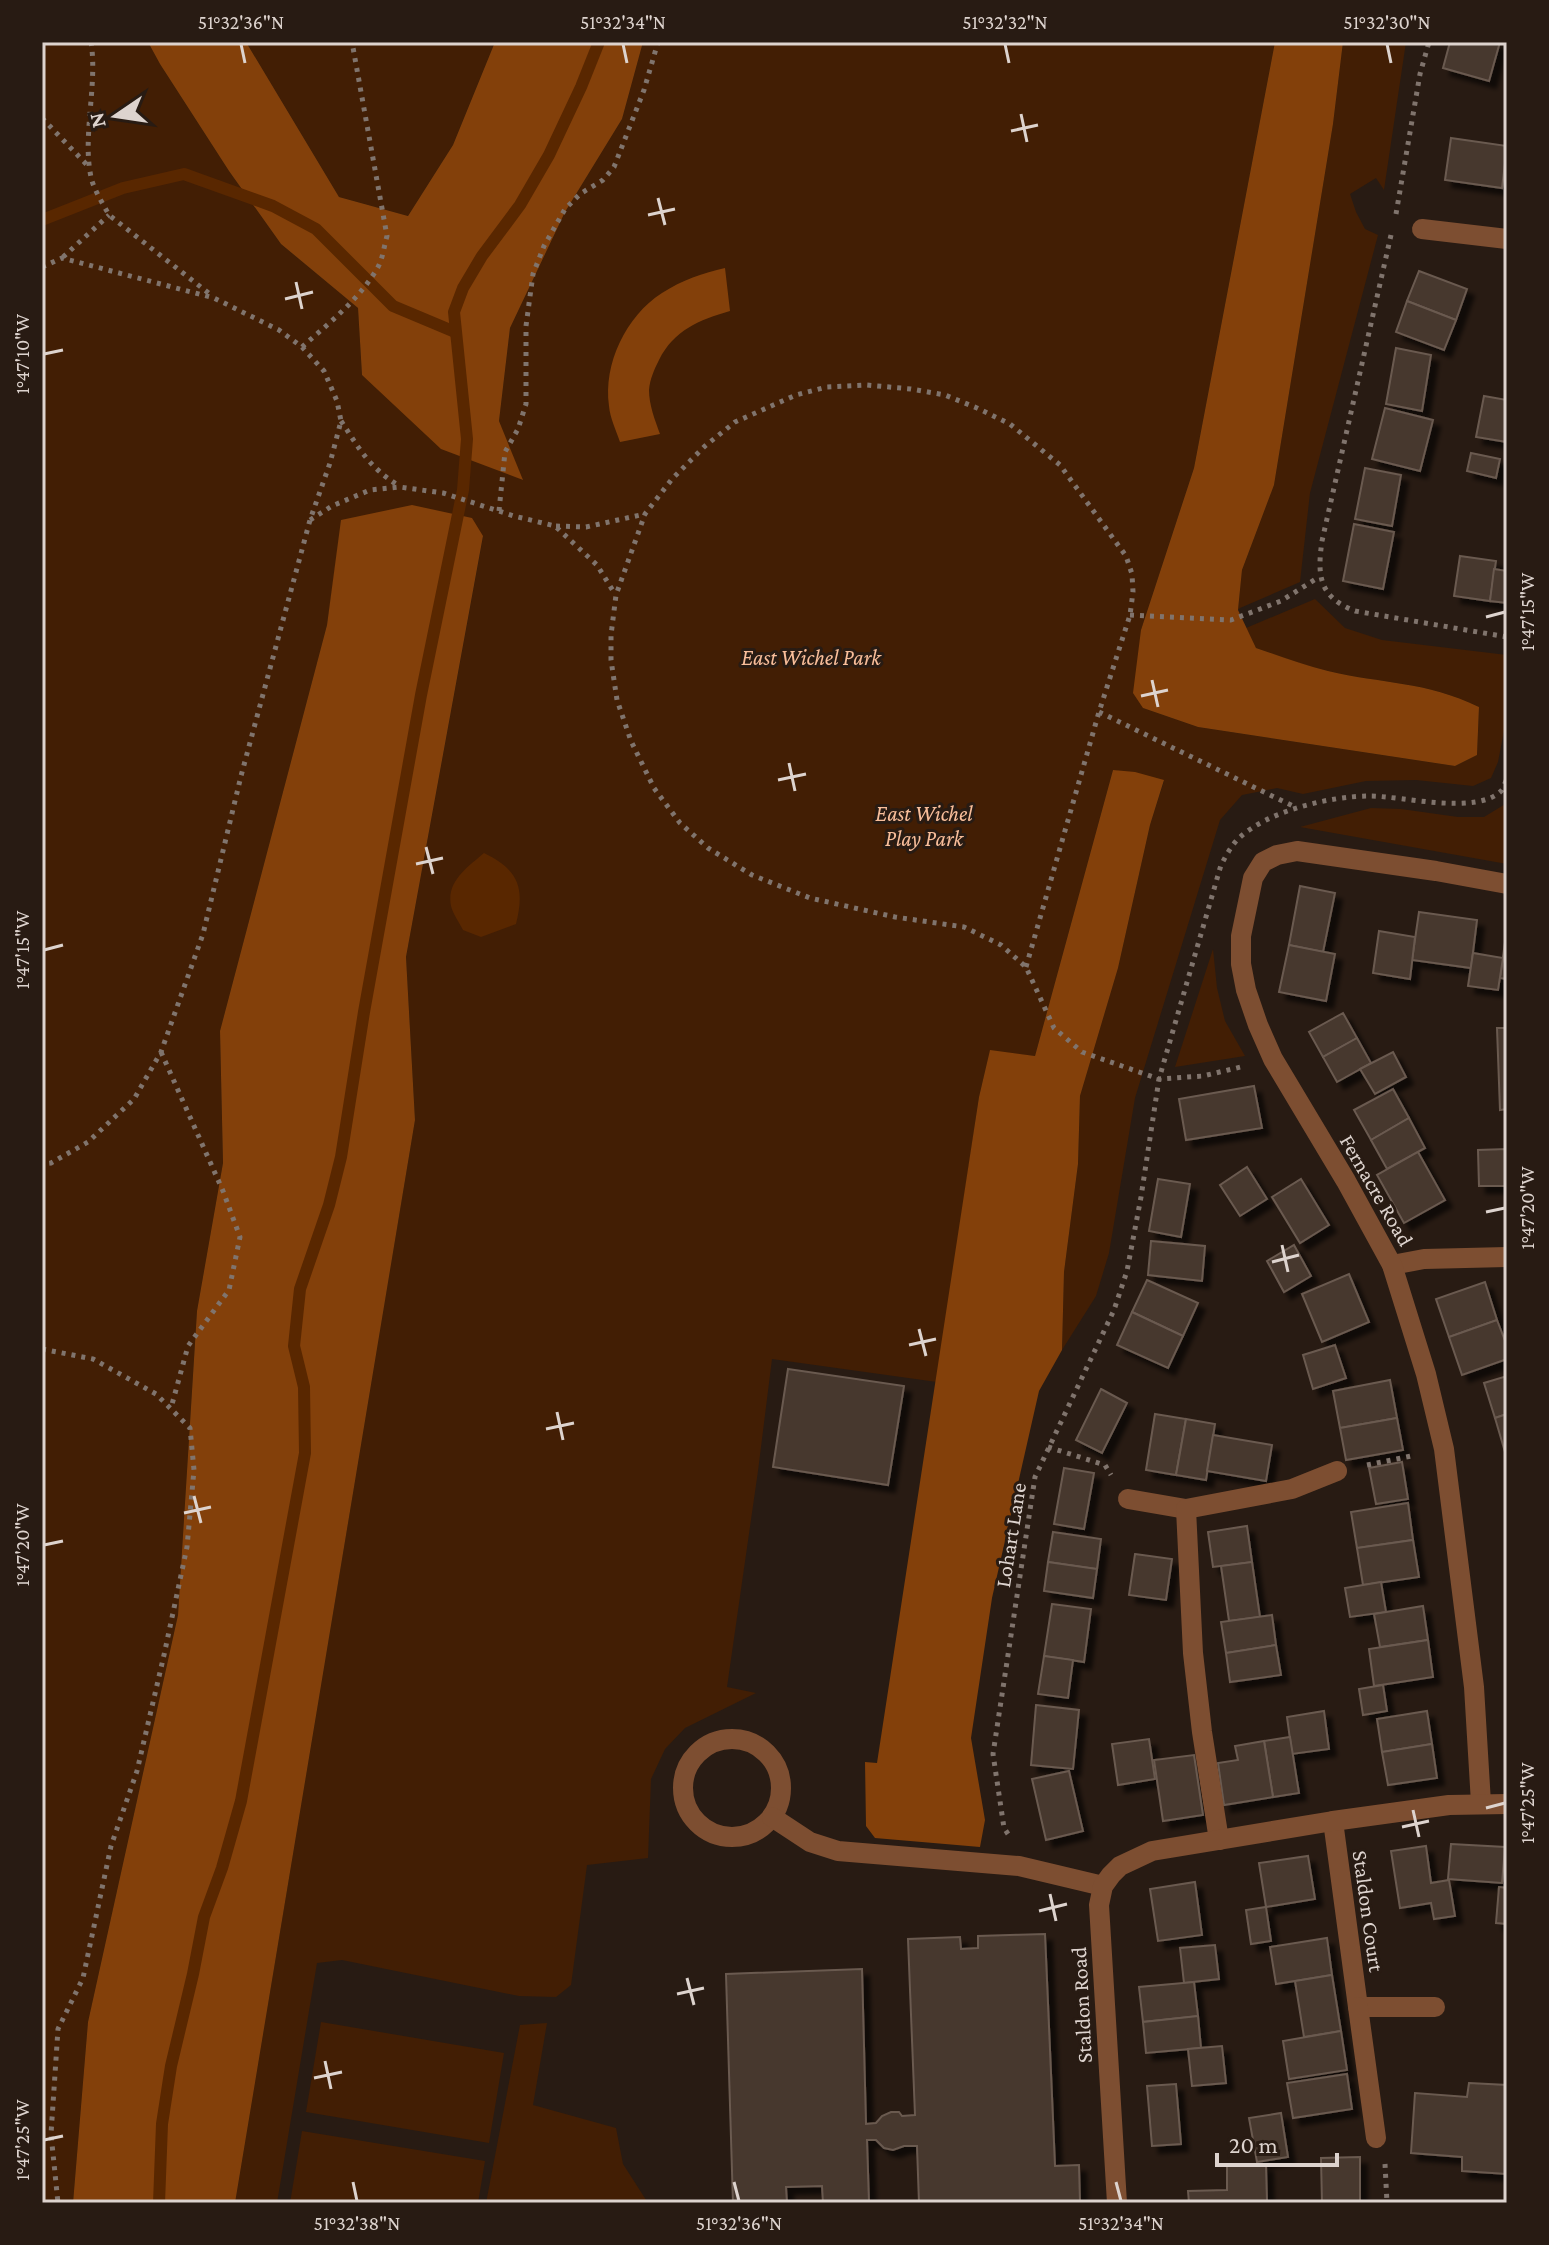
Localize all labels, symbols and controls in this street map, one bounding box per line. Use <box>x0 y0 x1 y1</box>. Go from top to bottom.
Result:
text: 51°32'36"N <box>198 11 284 33</box>
text: 51°32'34"N <box>580 11 666 33</box>
text: 51°32'32"N <box>962 11 1048 33</box>
text: 51°32'30"N <box>1343 11 1431 33</box>
north arrow <box>76 76 156 156</box>
text: N <box>83 110 111 131</box>
text: 1°47'10"W <box>11 313 33 394</box>
text: 1°47'15"W <box>1516 572 1538 651</box>
park label: East Wichel Park <box>741 645 882 670</box>
park label: East Wichel Play Park <box>875 801 973 851</box>
text: 1°47'15"W <box>11 910 33 989</box>
street label: Fernacre Road <box>1335 1130 1419 1251</box>
text: 1°47'20"W <box>1516 1166 1538 1250</box>
street label: Lohart Lane <box>990 1481 1031 1589</box>
text: 1°47'20"W <box>11 1503 33 1587</box>
text: 1°47'25"W <box>1516 1762 1538 1844</box>
street label: Staldon Court <box>1348 1849 1390 1974</box>
street label: Staldon Road <box>1066 1946 1097 2064</box>
text: 1°47'25"W <box>11 2099 33 2181</box>
scale bar <box>1217 2117 1337 2167</box>
text: 20 m <box>1229 2131 1278 2158</box>
text: 51°32'38"N <box>314 2212 400 2234</box>
text: 51°32'36"N <box>696 2212 782 2234</box>
text: 51°32'34"N <box>1078 2212 1164 2234</box>

